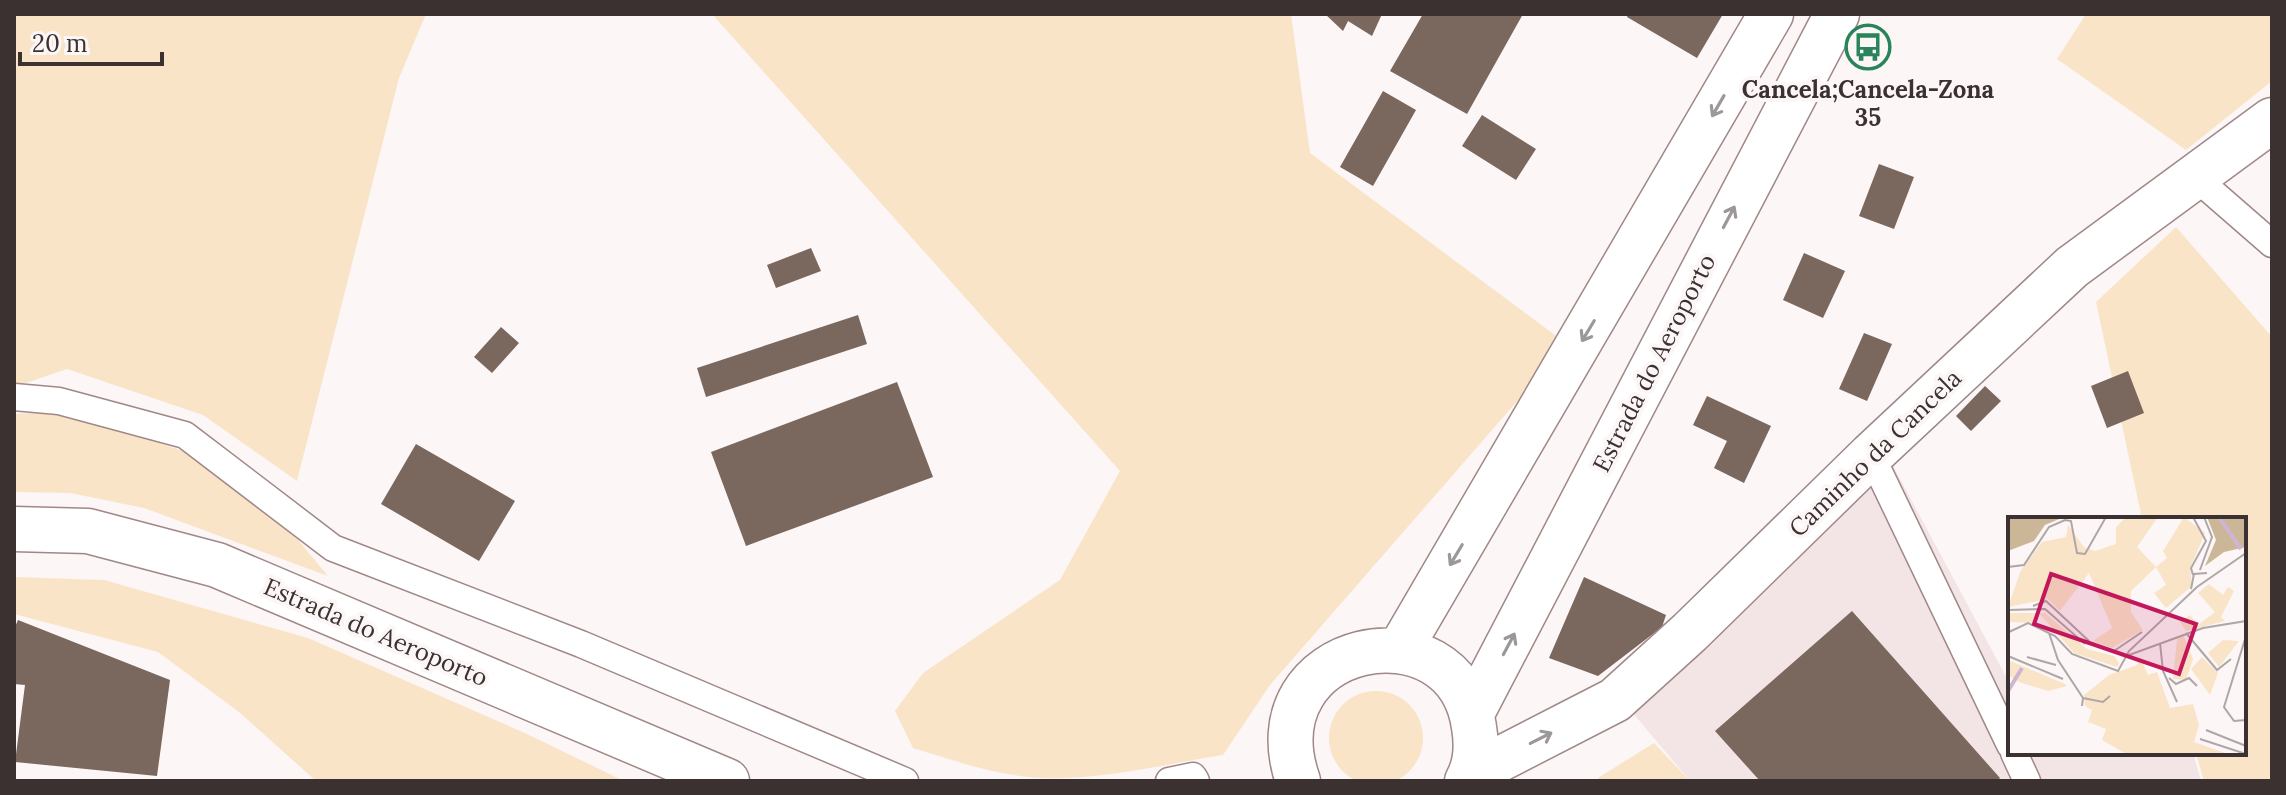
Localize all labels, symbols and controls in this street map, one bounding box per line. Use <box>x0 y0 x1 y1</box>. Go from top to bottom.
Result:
scale bar <box>20 16 162 66</box>
bus stop icon: Cancela;Cancela-Zona 35 <box>1844 23 1892 71</box>
text: 20 m <box>32 28 88 59</box>
place label: Cancela;Cancela-Zona 35 <box>1742 74 1995 133</box>
one-way arrow <box>1710 94 1726 117</box>
one-way arrow <box>1721 205 1737 229</box>
street label: Estrada do Aeroporto <box>1586 249 1722 477</box>
one-way arrow <box>1580 319 1596 342</box>
street label: Caminho da Cancela <box>1782 363 1968 543</box>
inset map <box>2008 517 2246 755</box>
one-way arrow <box>1448 543 1464 566</box>
street label: Estrada do Aeroporto <box>259 571 493 693</box>
one-way arrow <box>1501 633 1517 657</box>
one-way arrow <box>1528 730 1552 746</box>

